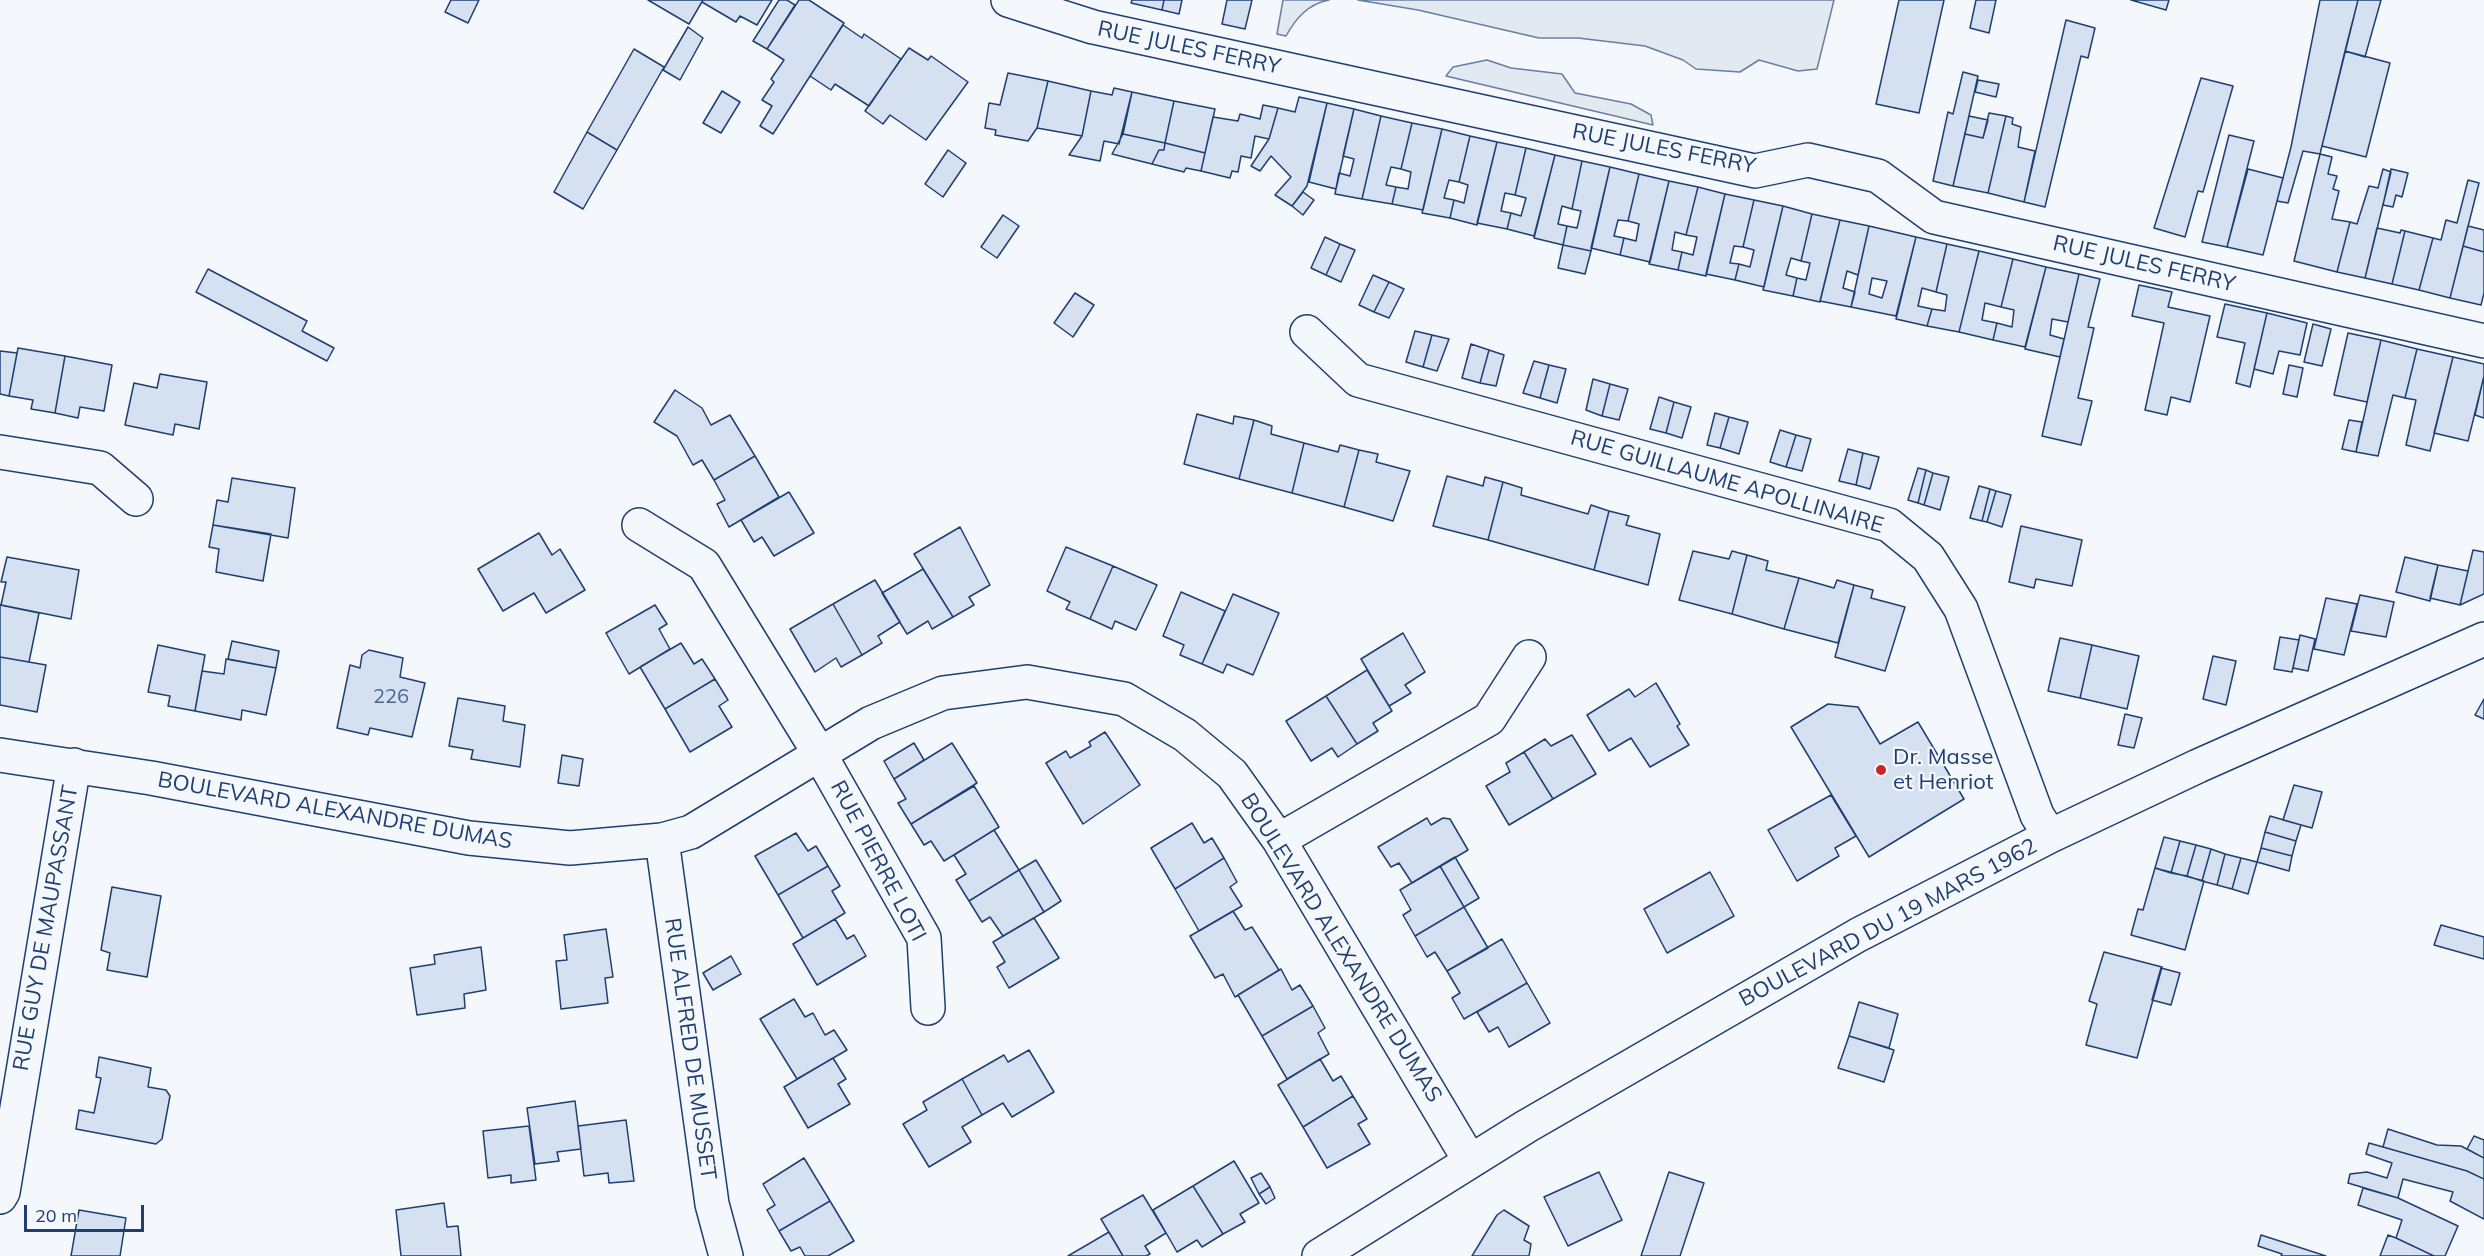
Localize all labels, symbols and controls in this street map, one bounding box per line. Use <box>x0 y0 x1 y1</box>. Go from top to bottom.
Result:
street label: RUE JULES FERRY <box>1095 16 1283 80</box>
street label: RUE JULES FERRY <box>1570 118 1758 180</box>
street label: RUE JULES FERRY <box>2050 230 2238 298</box>
street label: RUE GUILLAUME APOLLINAIRE <box>1567 425 1887 539</box>
house number: 226 <box>373 685 409 709</box>
place label: Dr. Masse et Henriot <box>1893 744 1994 796</box>
marker: Dr. Masse et Henriot <box>1874 763 1888 777</box>
street label: BOULEVARD ALEXANDRE DUMAS <box>156 767 514 855</box>
street label: RUE PIERRE LOTI <box>825 776 931 946</box>
street label: RUE GUY DE MAUPASSANT <box>8 783 84 1073</box>
street label: BOULEVARD ALEXANDRE DUMAS <box>1235 789 1447 1107</box>
street label: BOULEVARD DU 19 MARS 1962 <box>1735 833 2041 1013</box>
street label: RUE ALFRED DE MUSSET <box>659 916 721 1182</box>
scale bar <box>27 1193 147 1231</box>
text: 20 m <box>35 1204 77 1227</box>

